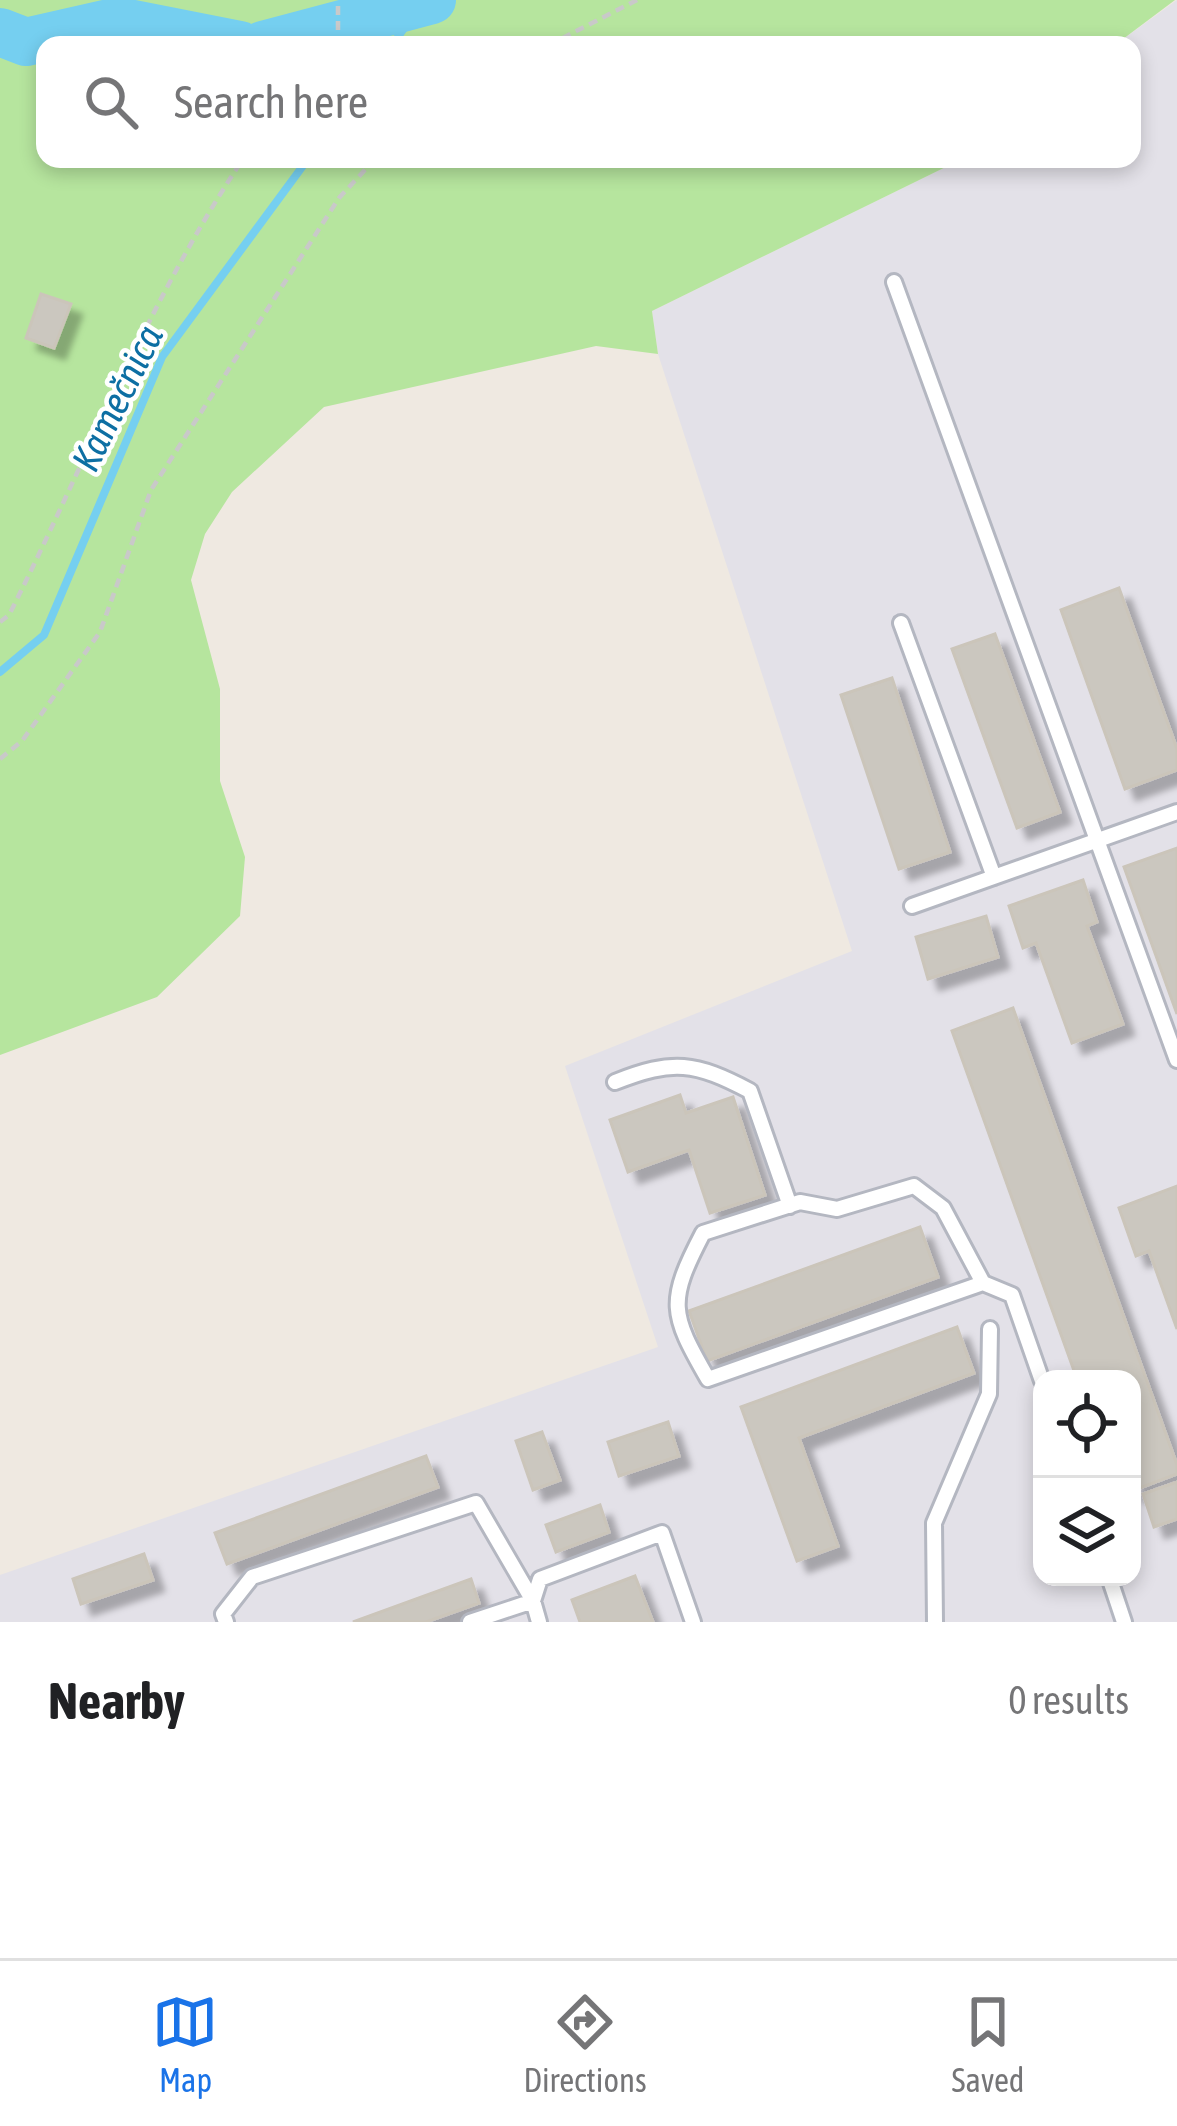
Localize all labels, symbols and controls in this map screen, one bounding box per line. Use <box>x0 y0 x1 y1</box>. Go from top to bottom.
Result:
search box <box>36 36 1141 168</box>
icon: search <box>78 69 144 135</box>
text: Search here <box>174 76 368 128</box>
water label: Kamečnica <box>63 318 171 478</box>
map controls <box>1033 1370 1141 1586</box>
button: locate <box>1033 1370 1141 1478</box>
button: layers <box>1033 1478 1141 1586</box>
text: Nearby <box>48 1671 185 1730</box>
text: 0 results <box>1008 1678 1129 1722</box>
tab: Map <box>152 1989 218 2099</box>
tab: Directions <box>523 1989 647 2099</box>
tab: Saved <box>952 1989 1024 2099</box>

